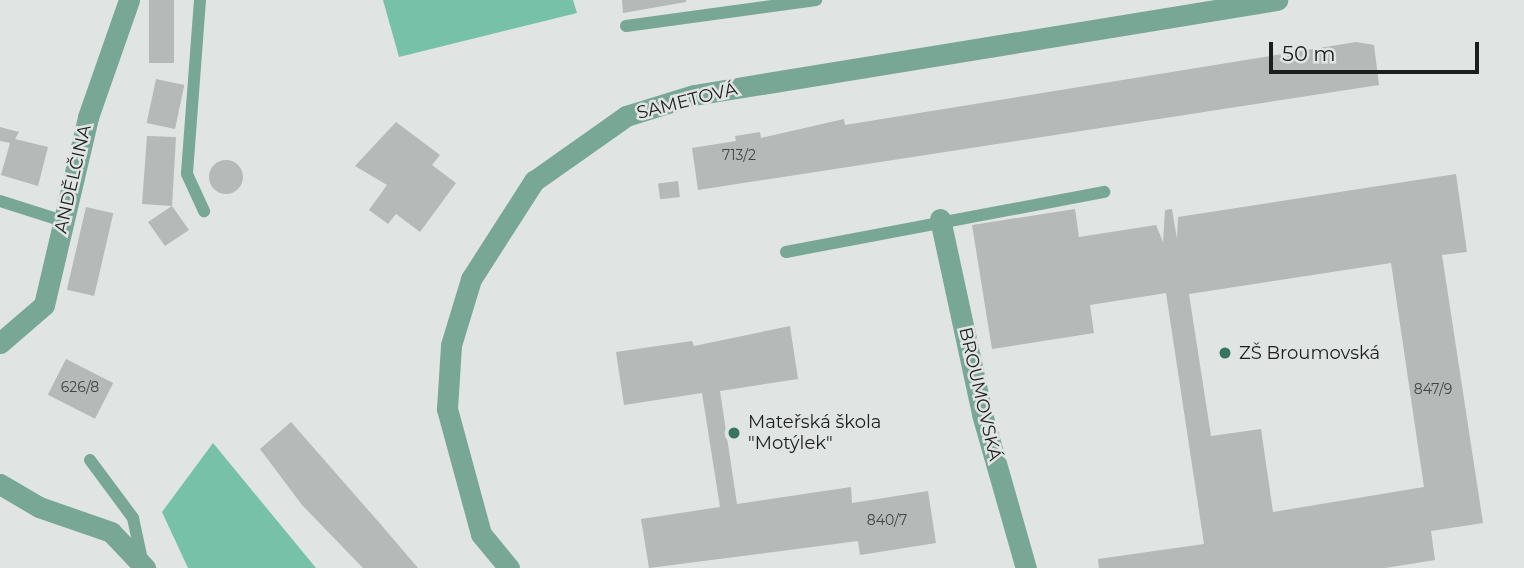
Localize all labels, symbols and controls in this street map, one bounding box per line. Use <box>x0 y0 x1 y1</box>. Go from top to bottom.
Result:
scale bar <box>1272 28 1482 72</box>
text: 50 m <box>1282 41 1336 66</box>
street label: SAMETOVÁ <box>634 78 740 124</box>
street label: ANDĚLČINA <box>50 123 96 235</box>
house number: 713/2 <box>722 147 756 163</box>
street label: BROUMOVSKÁ <box>954 325 1006 463</box>
place label: ZŠ Broumovská <box>1239 342 1380 364</box>
marker: ZŠ Broumovská <box>1217 345 1233 361</box>
house number: 626/8 <box>61 379 99 395</box>
house number: 847/9 <box>1414 381 1452 397</box>
place label: Mateřská škola "Motýlek" <box>748 412 881 454</box>
marker: Mateřská škola "Motýlek" <box>726 425 742 441</box>
house number: 840/7 <box>867 512 907 528</box>

